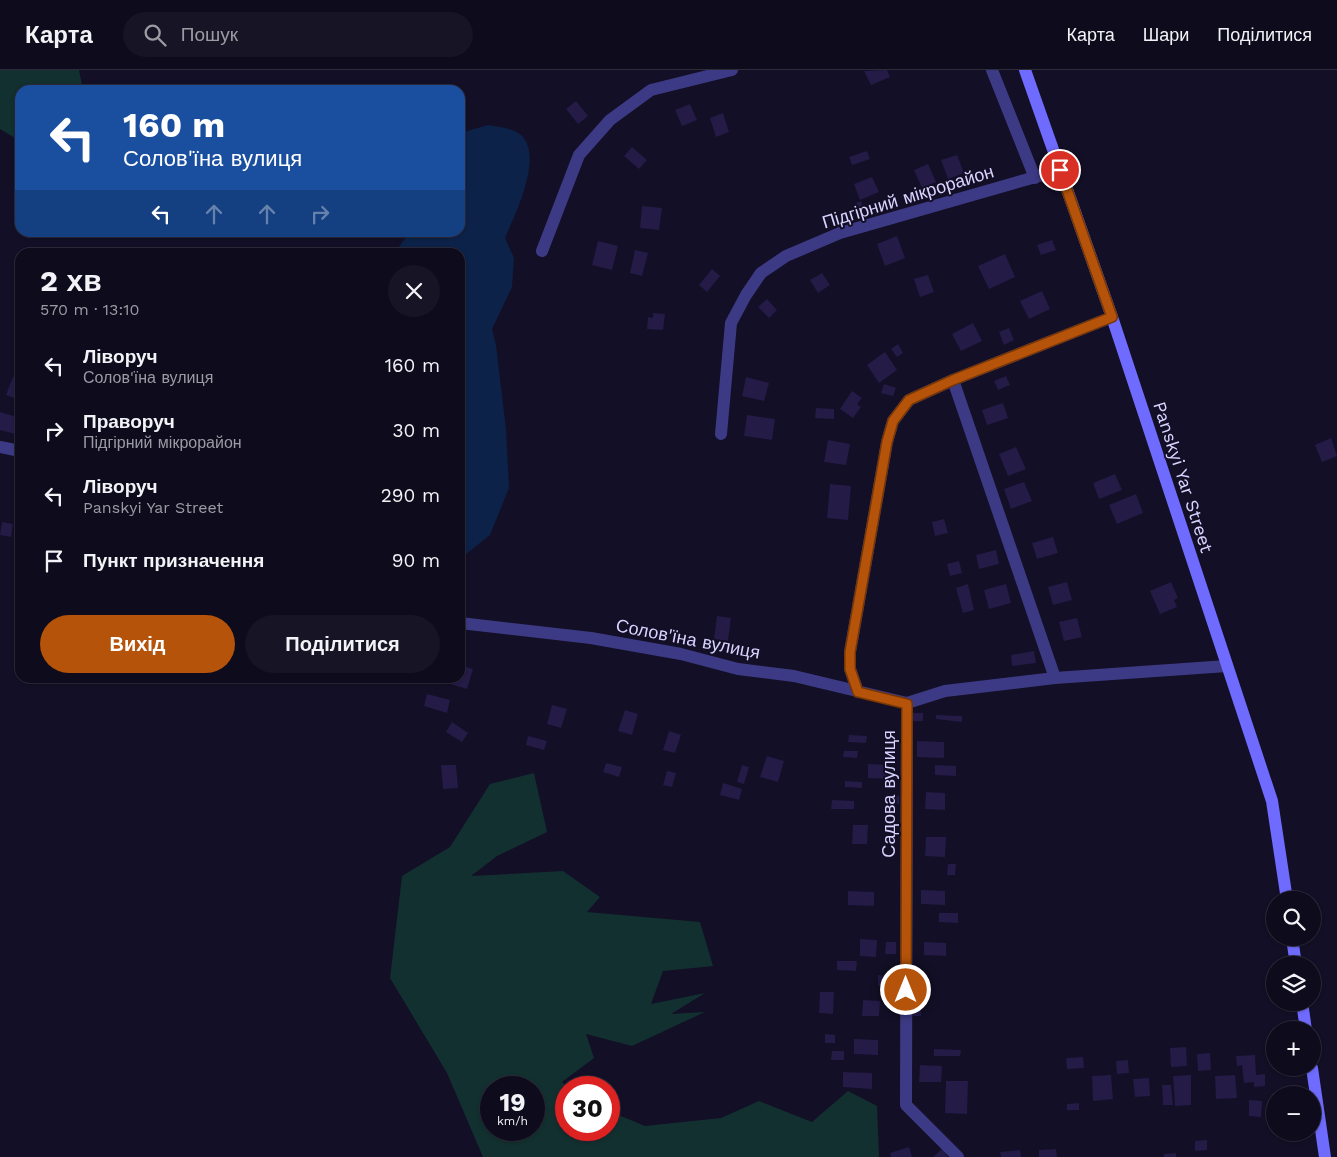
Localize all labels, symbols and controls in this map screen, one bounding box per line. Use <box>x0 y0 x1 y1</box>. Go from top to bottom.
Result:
search box <box>123 12 473 57</box>
text: Карта <box>25 21 93 49</box>
icon: search <box>141 21 169 49</box>
text: Пошук <box>181 23 238 46</box>
text: Карта <box>1067 24 1115 45</box>
text: Шари <box>1143 24 1189 45</box>
text: Поділитися <box>1217 24 1312 45</box>
text: 160 m <box>123 104 225 146</box>
icon: left <box>40 105 105 170</box>
text: Солов'їна вулиця <box>123 146 302 171</box>
pin <box>1039 149 1081 191</box>
icon: arrive <box>1046 156 1074 184</box>
street label: Підгірний мікрорайон <box>819 160 996 233</box>
icon: left <box>147 200 175 228</box>
icon: ahead <box>200 200 228 228</box>
icon: ahead <box>253 200 281 228</box>
icon: right <box>306 200 334 228</box>
text: 2 хв <box>40 263 102 298</box>
button: close <box>388 265 440 317</box>
text: 570 m · 13:10 <box>40 300 139 319</box>
text: Ліворуч <box>83 345 158 368</box>
icon: left <box>40 352 68 380</box>
text: 160 m <box>385 354 440 377</box>
text: Солов'їна вулиця <box>83 368 213 387</box>
street label: Panskyi Yar Street <box>1149 399 1218 555</box>
text: Праворуч <box>83 410 175 433</box>
icon: right <box>40 417 68 445</box>
text: 30 m <box>393 419 440 442</box>
text: Підгірний мікрорайон <box>83 433 242 452</box>
text: Ліворуч <box>83 475 158 498</box>
icon: left <box>40 482 68 510</box>
text: 290 m <box>381 484 440 507</box>
text: Panskyi Yar Street <box>83 498 223 517</box>
icon: arrive <box>40 547 68 575</box>
text: Пункт призначення <box>83 549 264 572</box>
text: 90 m <box>392 549 440 572</box>
street label: Солов'їна вулиця <box>614 614 762 663</box>
button: Вихід <box>40 615 235 673</box>
button: Поділитися <box>245 615 440 673</box>
street label: Садова вулиця <box>878 730 899 858</box>
map controls <box>1266 891 1321 1141</box>
button: search <box>1266 891 1321 946</box>
button: layers <box>1266 956 1321 1011</box>
position arrow <box>879 963 931 1015</box>
button: + <box>1266 1021 1321 1076</box>
speed limit sign: 30 <box>555 1076 620 1141</box>
button: − <box>1266 1086 1321 1141</box>
text: 19 <box>499 1088 526 1117</box>
text: km/h <box>497 1114 528 1128</box>

